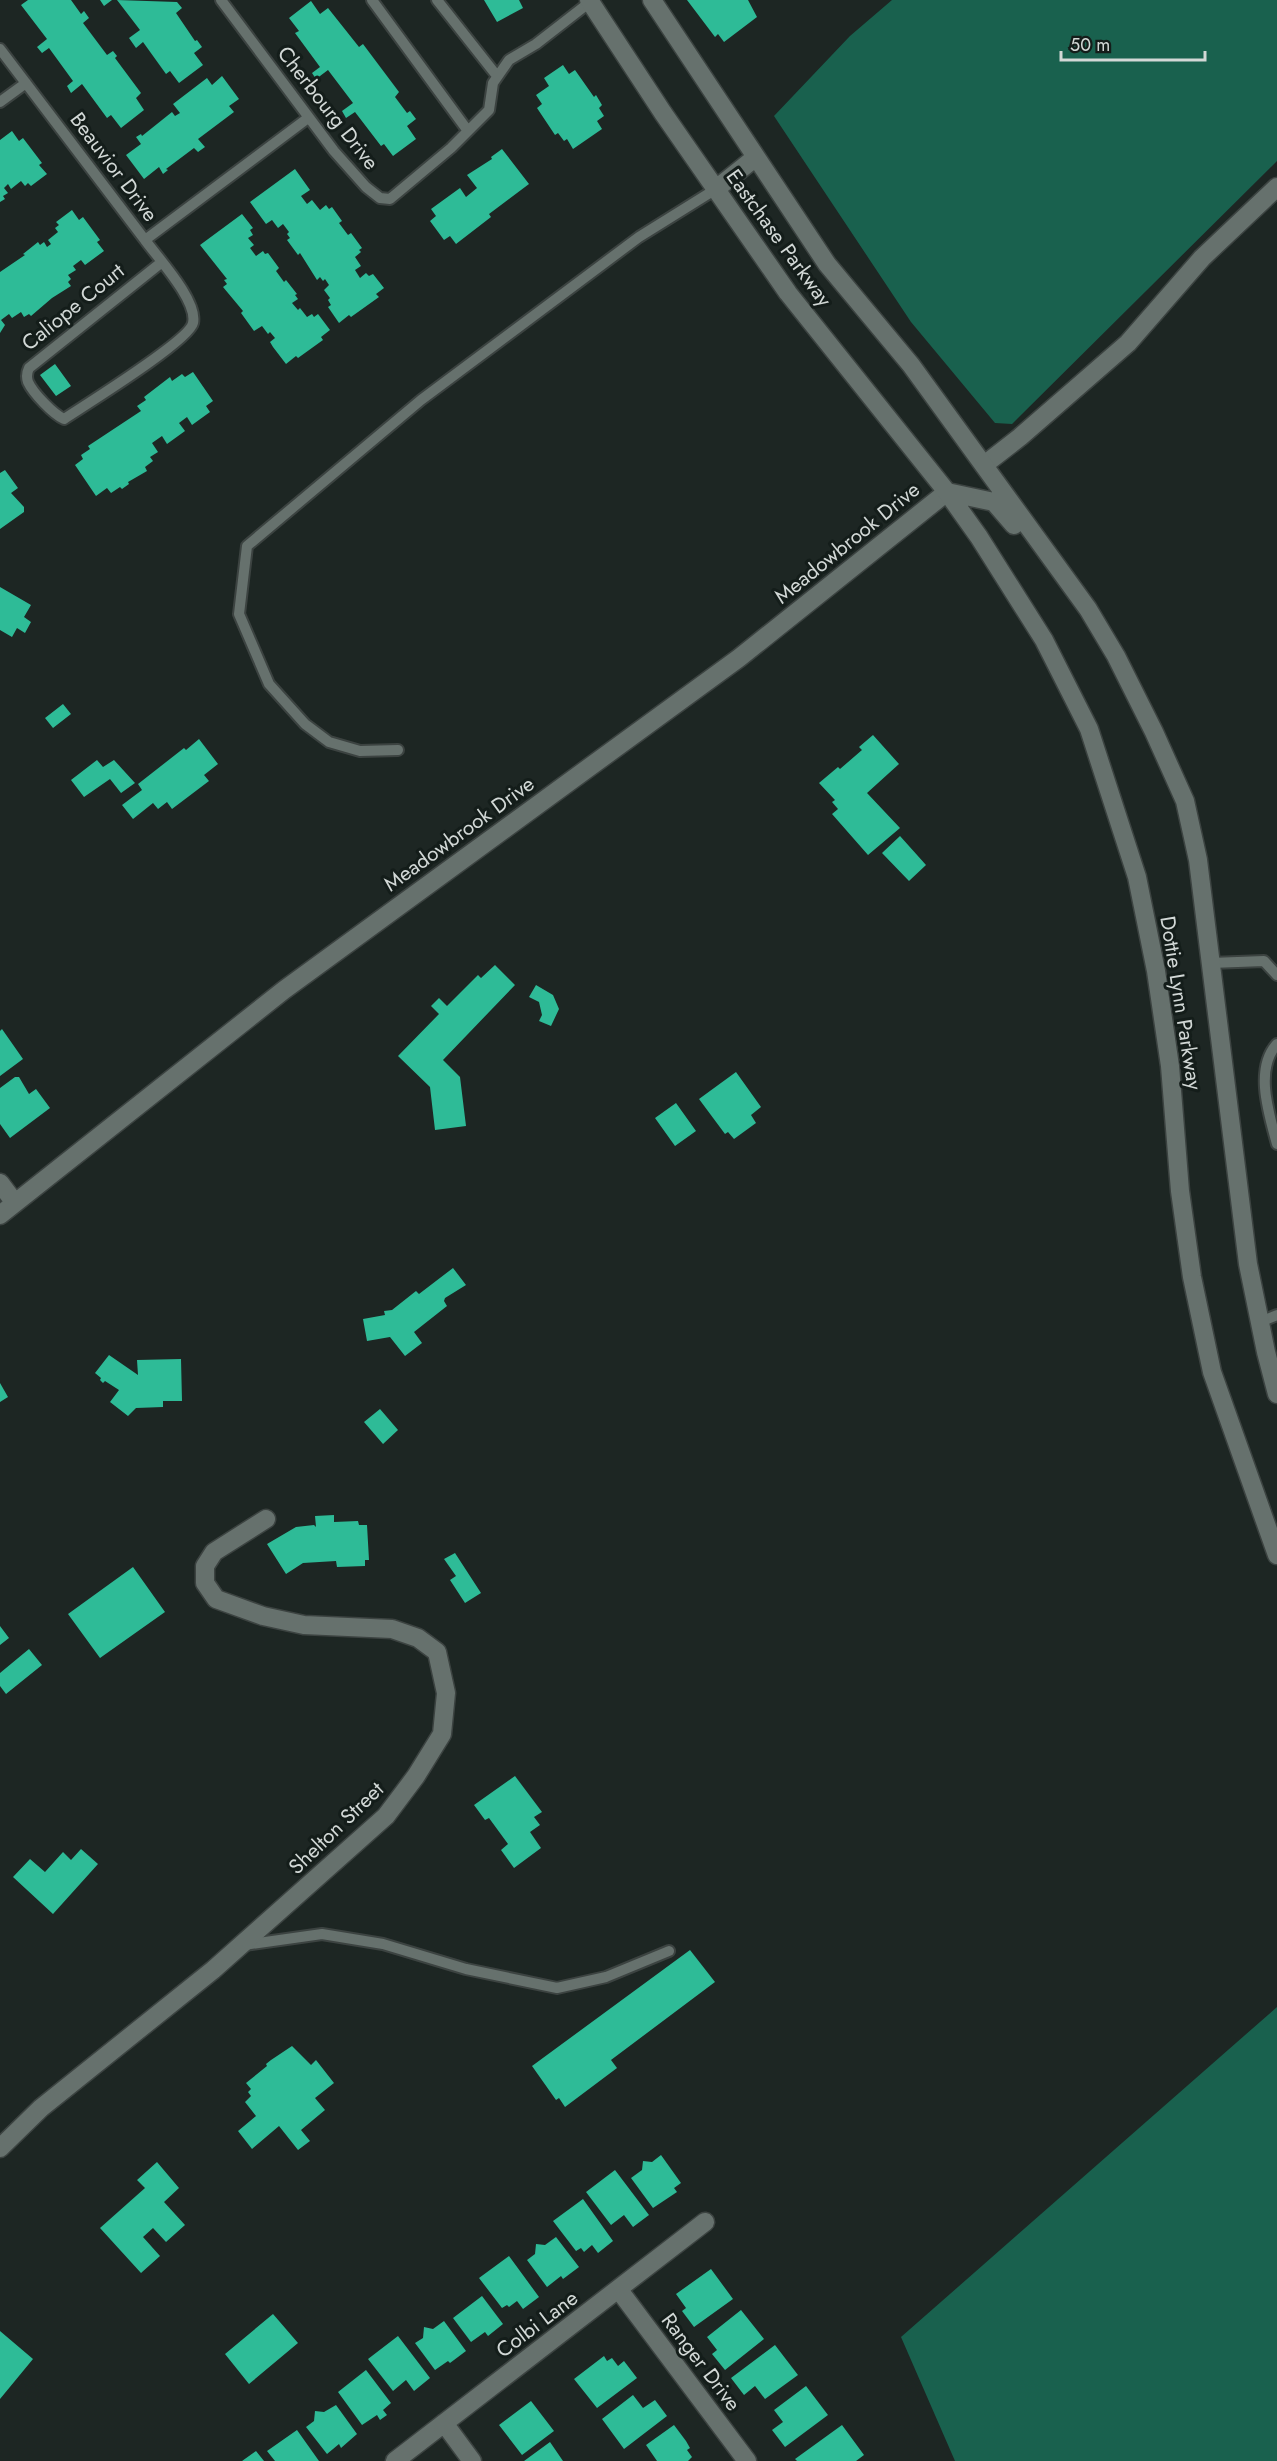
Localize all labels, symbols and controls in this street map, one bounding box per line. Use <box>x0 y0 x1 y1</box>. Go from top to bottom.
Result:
scale bar <box>1061 24 1205 62</box>
text: 50 m <box>1070 32 1110 58</box>
street label: Cherbourg Drive <box>270 40 386 176</box>
street label: Beauvior Drive <box>63 106 165 228</box>
street label: Eastchase Parkway <box>719 163 840 313</box>
street label: Caliope Court <box>15 256 131 358</box>
street label: Meadowbrook Drive <box>768 475 926 611</box>
street label: Meadowbrook Drive <box>378 769 541 899</box>
street label: Dottie Lynn Parkway <box>1152 914 1210 1093</box>
street label: Shelton Street <box>282 1775 390 1881</box>
street label: Colbi Lane <box>490 2283 584 2365</box>
street label: Ranger Drive <box>654 2307 748 2417</box>

